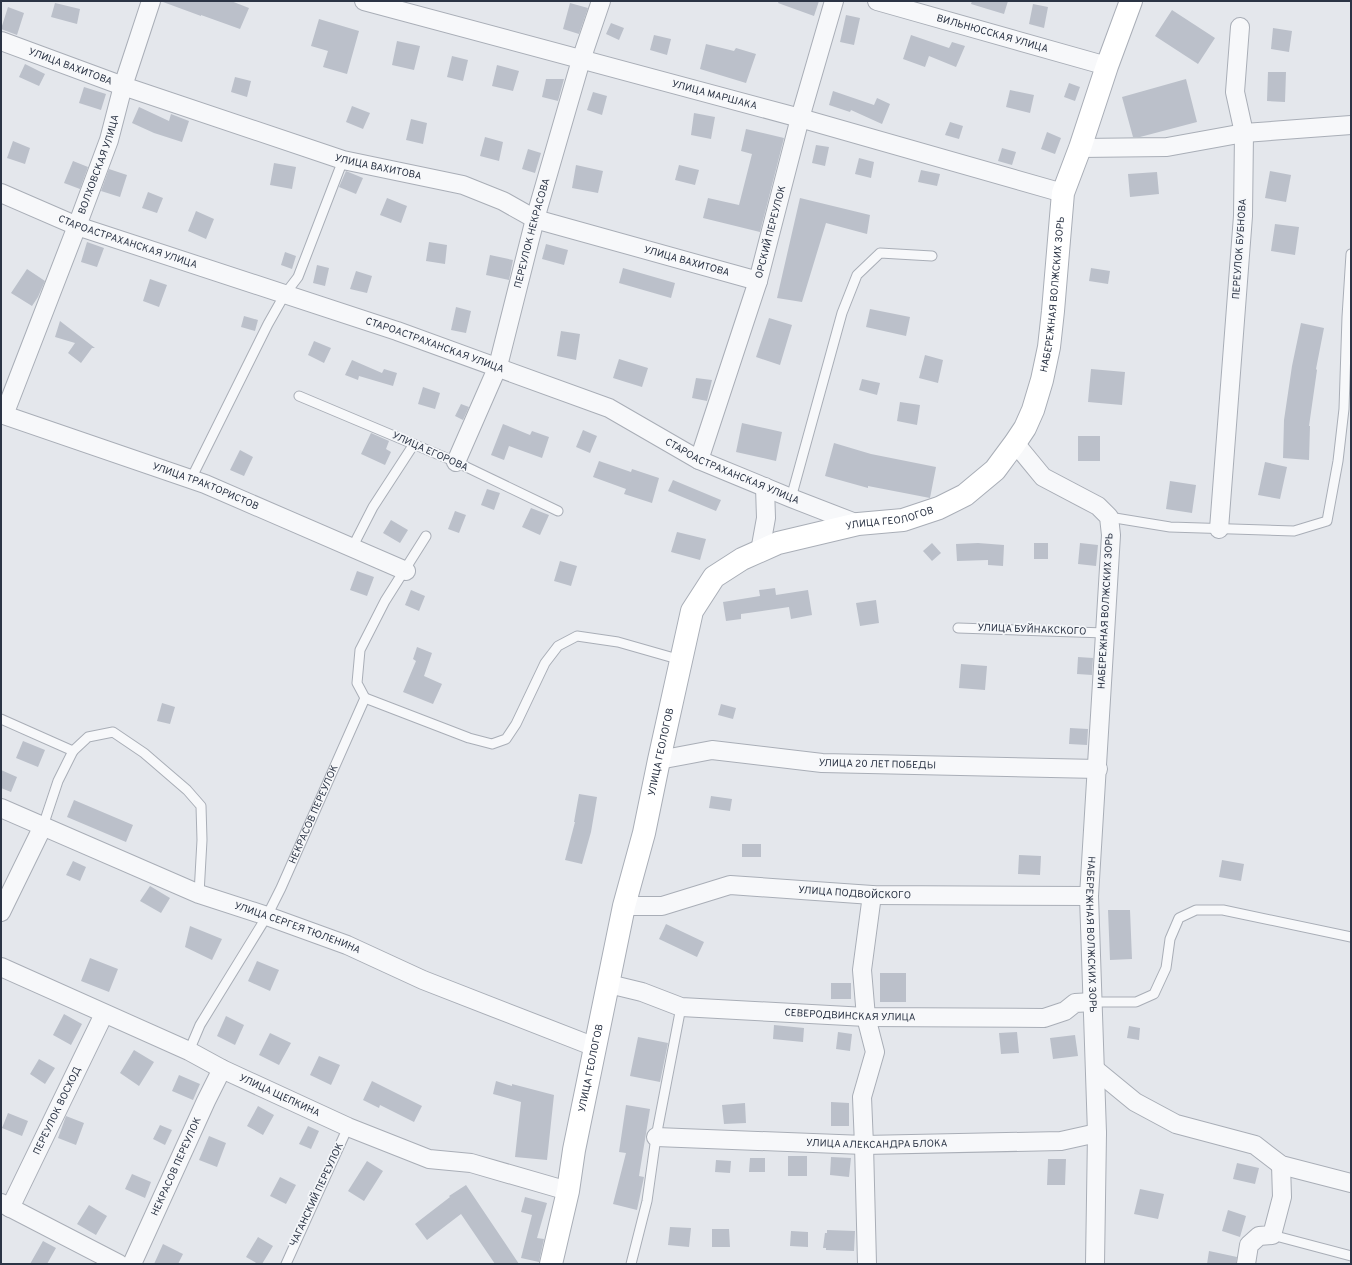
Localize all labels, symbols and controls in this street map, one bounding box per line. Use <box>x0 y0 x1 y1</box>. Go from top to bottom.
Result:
street label: ВИЛЬНЮССКАЯ УЛИЦА <box>935 12 1050 56</box>
street label: УЛИЦА ВАХИТОВА <box>27 45 114 88</box>
street label: УЛИЦА МАРШАКА <box>670 77 759 113</box>
street label: ВОЛХОВСКАЯ УЛИЦА <box>75 113 122 216</box>
street label: УЛИЦА ВАХИТОВА <box>333 151 423 183</box>
street label: ПЕРЕУЛОК НЕКРАСОВА <box>511 176 553 290</box>
street label: ОРСКИЙ ПЕРЕУЛОК <box>752 184 789 280</box>
street label: ПЕРЕУЛОК БУБНОВА <box>1230 198 1250 300</box>
street label: СТАРОАСТРАХАНСКАЯ УЛИЦА <box>56 212 199 272</box>
street label: НАБЕРЕЖНАЯ ВОЛЖСКИХ ЗОРЬ <box>1037 216 1067 373</box>
street label: УЛИЦА ВАХИТОВА <box>642 243 731 279</box>
street label: СТАРОАСТРАХАНСКАЯ УЛИЦА <box>364 315 506 376</box>
street label: УЛИЦА ЕГОРОВА <box>390 429 470 475</box>
street label: СТАРОАСТРАХАНСКАЯ УЛИЦА <box>663 435 801 507</box>
street label: УЛИЦА ТРАКТОРИСТОВ <box>151 460 261 513</box>
street label: УЛИЦА ГЕОЛОГОВ <box>844 504 935 533</box>
street label: НАБЕРЕЖНАЯ ВОЛЖСКИХ ЗОРЬ <box>1095 533 1117 689</box>
street label: УЛИЦА БУЙНАКСКОГО <box>977 622 1087 638</box>
street label: УЛИЦА ГЕОЛОГОВ <box>645 707 677 797</box>
street label: УЛИЦА 20 ЛЕТ ПОБЕДЫ <box>818 756 936 772</box>
street label: НЕКРАСОВ ПЕРЕУЛОК <box>286 762 341 866</box>
street label: НАБЕРЕЖНАЯ ВОЛЖСКИХ ЗОРЬ <box>1082 856 1099 1013</box>
street label: УЛИЦА ПОДВОЙСКОГО <box>798 883 911 902</box>
street label: УЛИЦА СЕРГЕЯ ТЮЛЕНИНА <box>233 899 363 957</box>
street label: СЕВЕРОДВИНСКАЯ УЛИЦА <box>784 1006 916 1024</box>
street label: УЛИЦА ГЕОЛОГОВ <box>575 1023 606 1113</box>
street label: ПЕРЕУЛОК ВОСХОД <box>30 1064 84 1157</box>
street label: УЛИЦА ЩЕПКИНА <box>237 1071 322 1120</box>
street label: НЕКРАСОВ ПЕРЕУЛОК <box>148 1115 204 1218</box>
street label: УЛИЦА АЛЕКСАНДРА БЛОКА <box>806 1136 948 1152</box>
street label: ЧАГАНСКИЙ ПЕРЕУЛОК <box>287 1141 347 1249</box>

